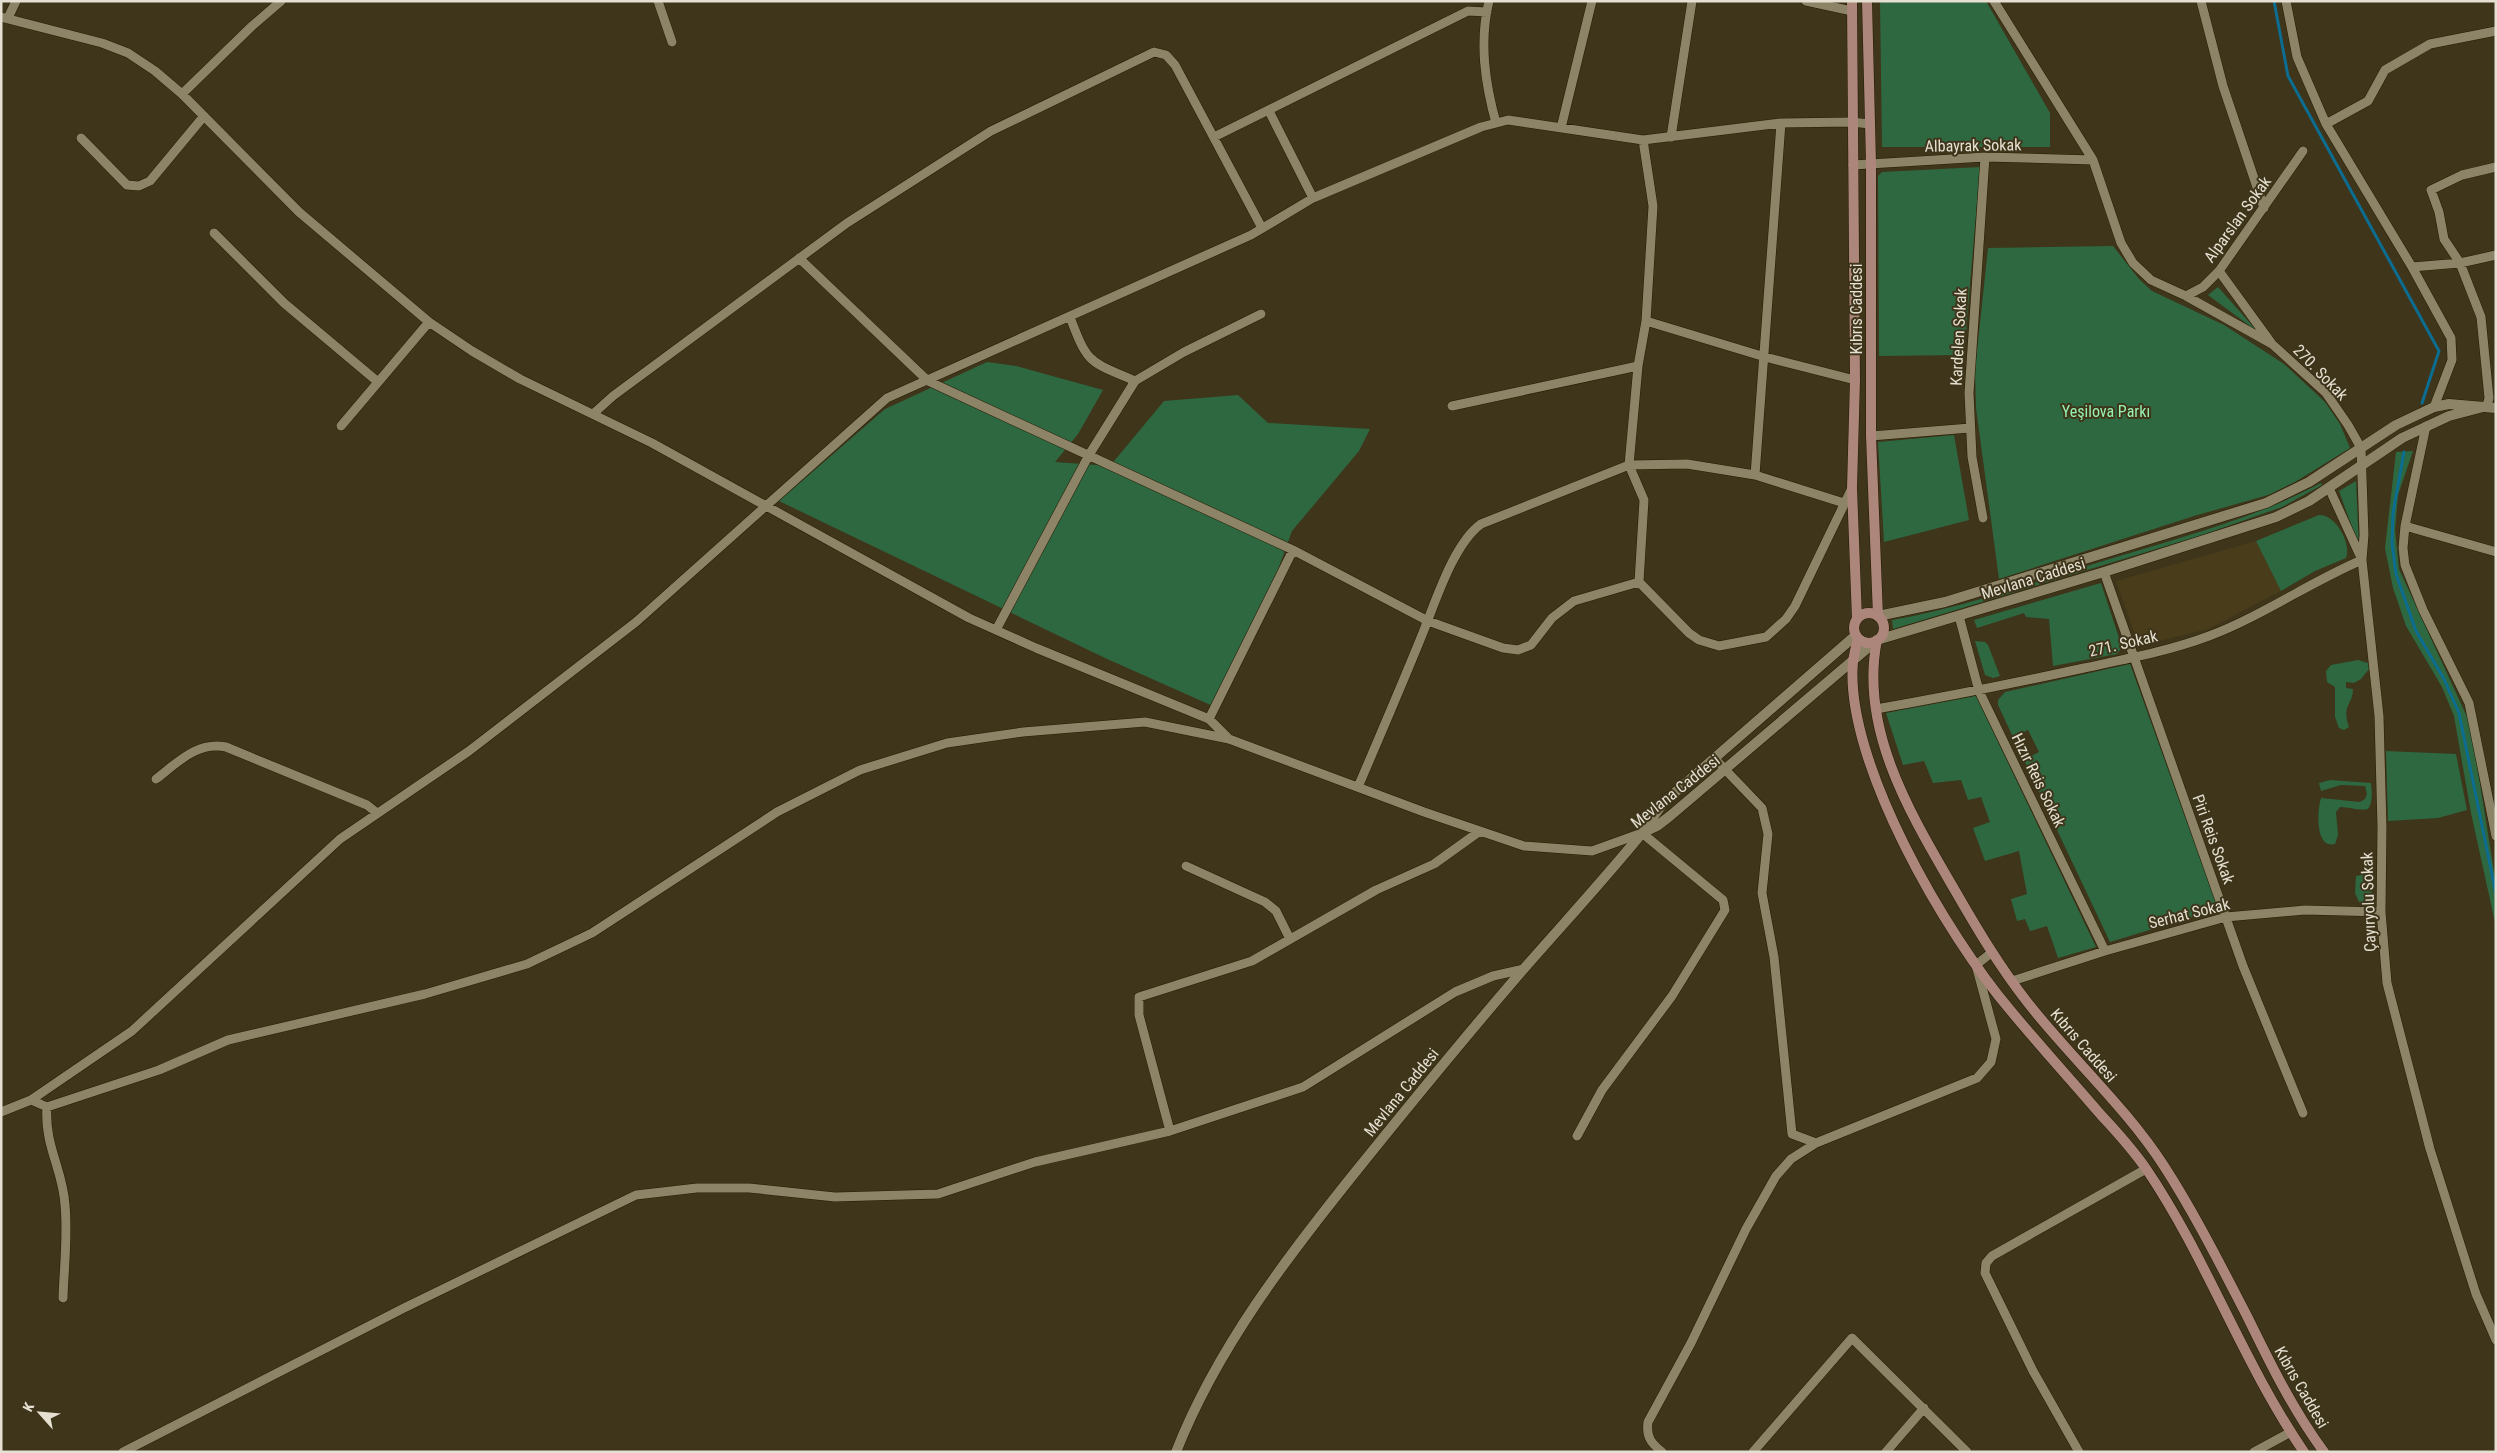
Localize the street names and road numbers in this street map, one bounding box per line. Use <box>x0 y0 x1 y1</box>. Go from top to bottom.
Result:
street label: Albayrak Sokak <box>1925 135 2022 156</box>
street label: Alparslan Sokak <box>2200 172 2275 266</box>
street label: Kıbrıs Caddesi <box>1847 263 1866 355</box>
street label: Kardelen Sokak <box>1946 287 1971 386</box>
street label: 270. Sokak <box>2289 341 2352 405</box>
street label: Mevlana Caddesi <box>1979 554 2087 603</box>
street label: 271. Sokak <box>2087 626 2160 661</box>
street label: Hızır Reis Sokak <box>2008 730 2070 831</box>
street label: Mevlana Caddesi <box>1627 751 1724 832</box>
street label: Piri Reis Sokak <box>2189 792 2239 887</box>
street label: Çayıryolu Sokak <box>2357 851 2380 952</box>
street label: Serhat Sokak <box>2147 894 2232 933</box>
street label: Kıbrıs Caddesi <box>2047 1005 2121 1086</box>
street label: Mevlana Caddesi <box>1360 1044 1443 1140</box>
street label: Kıbrıs Caddesi <box>2271 1343 2333 1431</box>

